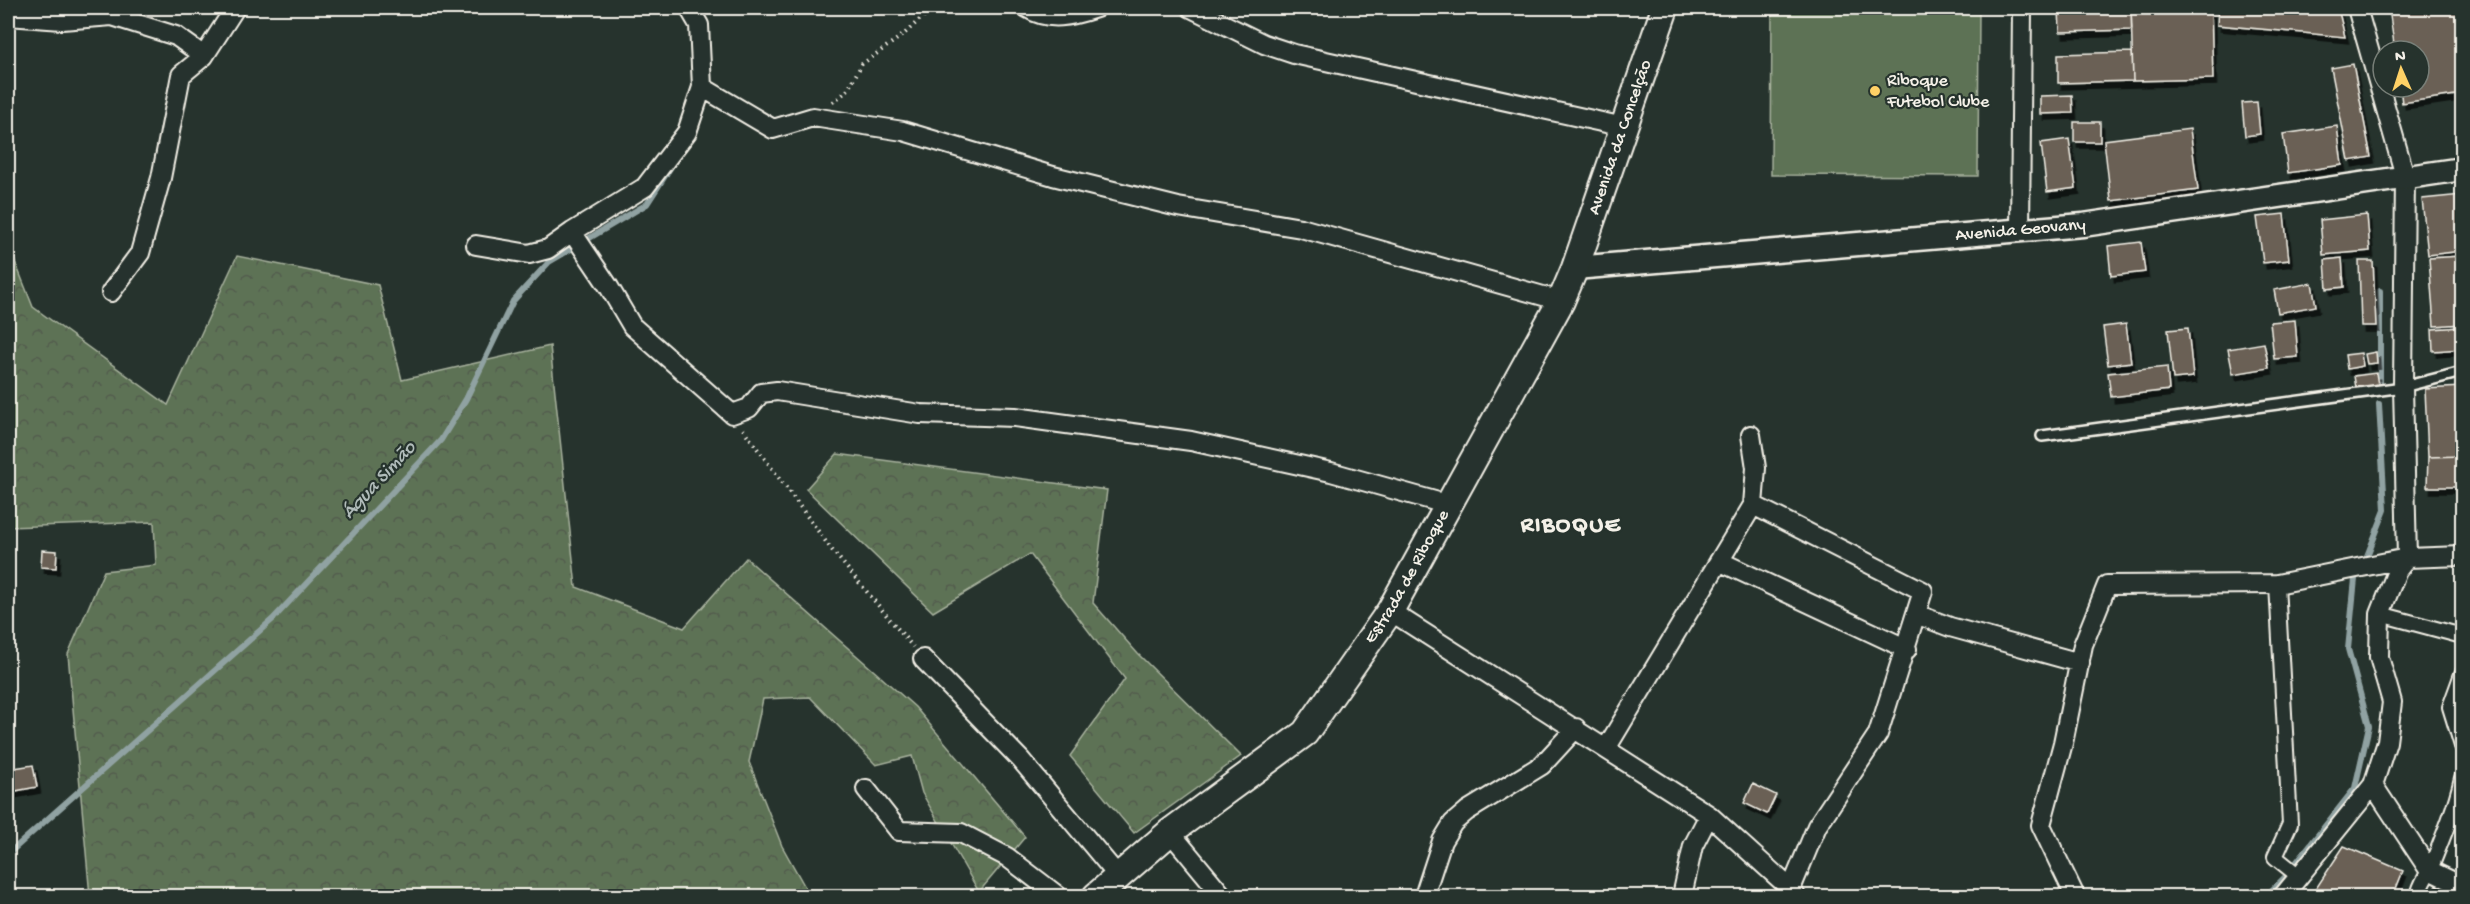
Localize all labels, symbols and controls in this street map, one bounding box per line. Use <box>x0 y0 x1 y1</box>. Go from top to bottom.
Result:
north arrow <box>2371 39 2431 99</box>
text: N <box>2395 48 2407 67</box>
street label: Avenida da Concelção <box>1584 57 1657 218</box>
place label: Riboque Futebol Clube <box>1886 71 1990 113</box>
marker: Riboque Futebol Clube <box>1868 84 1882 98</box>
street label: Avenida Geovany <box>1955 214 2086 246</box>
water label: Água Simão <box>338 436 423 525</box>
street label: Estrada de Riboque <box>1360 506 1454 648</box>
district label: RIBOQUE <box>1520 512 1622 541</box>

